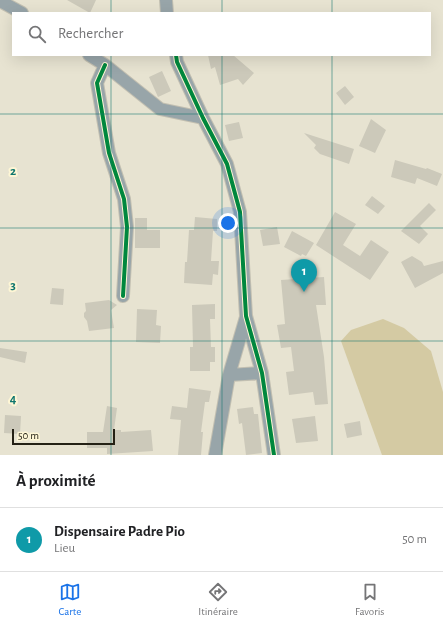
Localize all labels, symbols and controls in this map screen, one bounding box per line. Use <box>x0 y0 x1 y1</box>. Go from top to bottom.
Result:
search box <box>12 12 431 56</box>
icon: search <box>26 23 48 45</box>
text: Rechercher <box>58 26 123 41</box>
text: 2 <box>10 165 16 178</box>
your location <box>218 213 238 233</box>
pin: 1 <box>291 259 317 292</box>
text: 3 <box>10 279 16 292</box>
text: 4 <box>10 393 17 406</box>
scale bar <box>12 427 115 446</box>
text: 50 m <box>18 430 39 441</box>
text: À proximité <box>16 472 96 489</box>
text: Dispensaire Padre Pio <box>54 524 185 539</box>
text: 1 <box>27 533 31 546</box>
text: 50 m <box>402 533 427 546</box>
text: Lieu <box>54 542 75 555</box>
tab: Carte <box>59 581 81 618</box>
tab: Itinéraire <box>198 581 238 618</box>
tab: Favoris <box>355 581 384 618</box>

